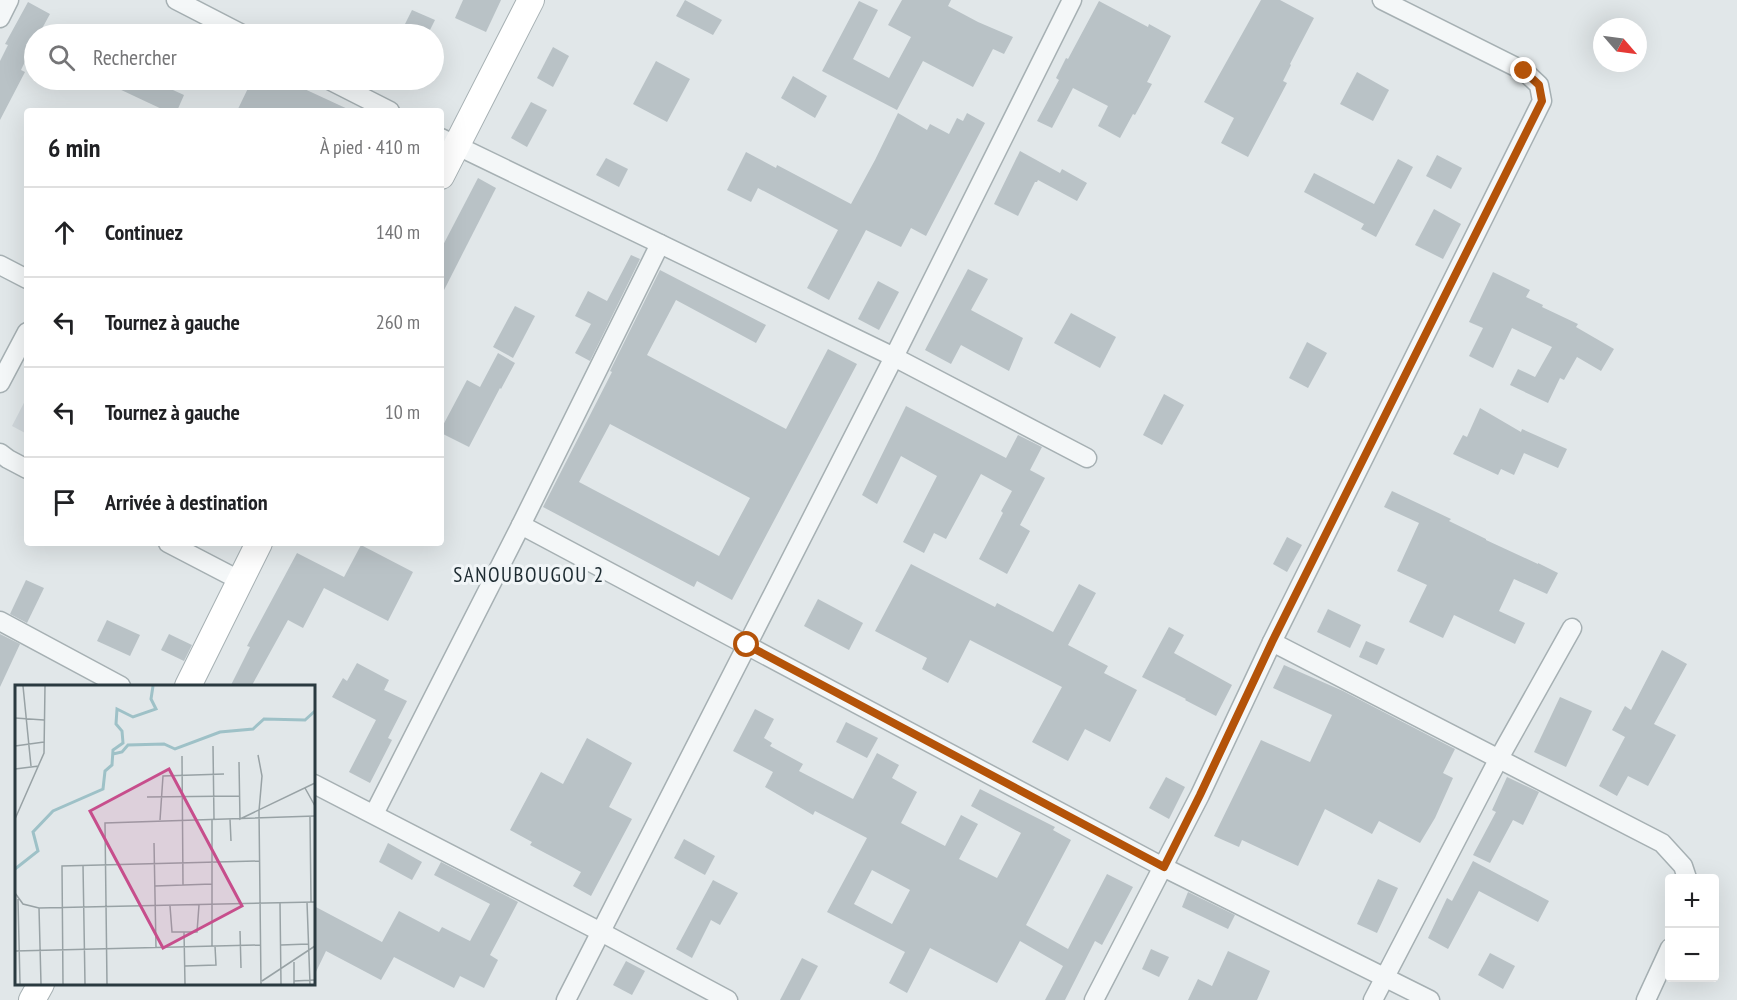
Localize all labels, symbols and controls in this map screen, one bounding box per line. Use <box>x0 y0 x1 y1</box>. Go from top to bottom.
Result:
north arrow <box>1593 18 1647 72</box>
search box <box>24 24 444 90</box>
icon: search <box>45 41 78 74</box>
text: Rechercher <box>93 43 177 71</box>
route end <box>1510 57 1536 83</box>
text: 6 min <box>48 131 101 164</box>
text: À pied · 410 m <box>320 134 420 160</box>
icon: ahead <box>48 216 81 249</box>
text: Continuez <box>105 218 183 246</box>
text: 140 m <box>376 219 420 245</box>
icon: left <box>48 306 81 339</box>
text: Tournez à gauche <box>105 308 240 336</box>
text: 260 m <box>376 309 420 335</box>
icon: left <box>48 396 81 429</box>
text: Tournez à gauche <box>105 398 240 426</box>
text: 10 m <box>385 399 420 425</box>
icon: arrive <box>48 486 81 519</box>
text: Arrivée à destination <box>105 488 268 516</box>
district label: SANOUBOUGOU 2 <box>453 561 605 588</box>
route start <box>733 631 759 657</box>
inset map <box>15 685 315 985</box>
map controls <box>1665 874 1719 982</box>
button: + <box>1665 874 1719 928</box>
button: − <box>1665 928 1719 982</box>

